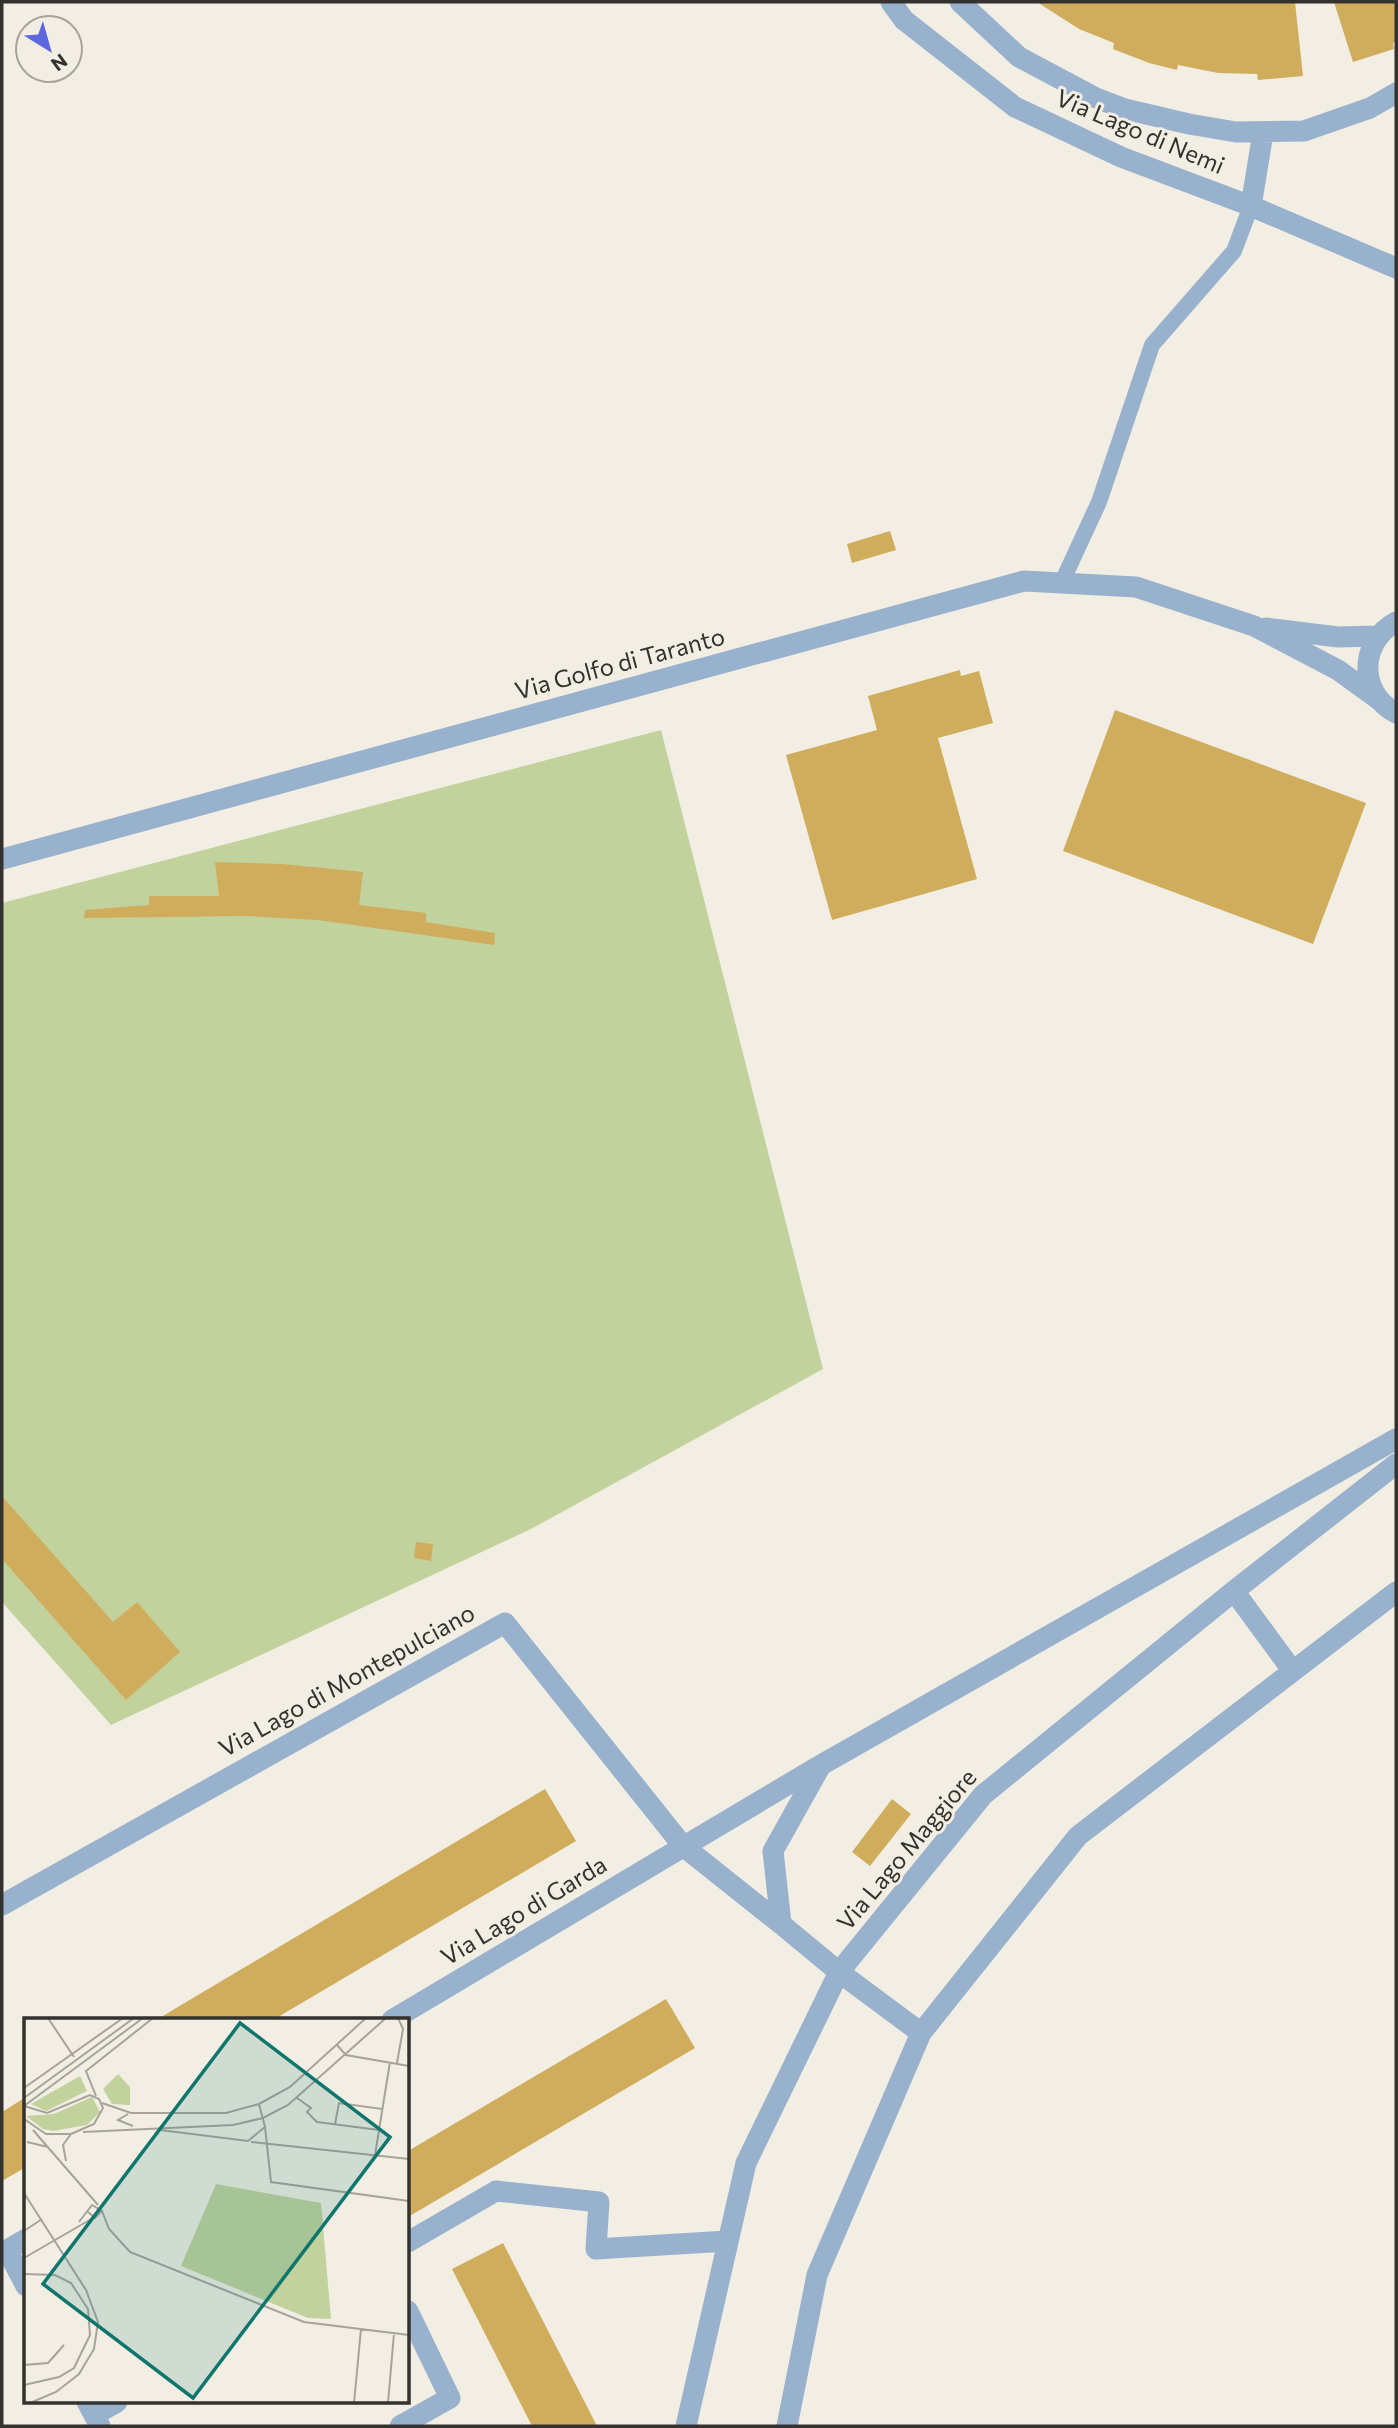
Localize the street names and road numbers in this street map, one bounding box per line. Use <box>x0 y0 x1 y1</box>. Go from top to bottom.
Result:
street label: Via Lago di Nemi <box>1052 82 1229 179</box>
street label: Via Golfo di Taranto <box>512 621 728 704</box>
street label: Via Lago di Montepulciano <box>213 1597 479 1762</box>
street label: Via Lago Maggiore <box>830 1763 982 1936</box>
street label: Via Lago di Garda <box>435 1849 611 1971</box>

